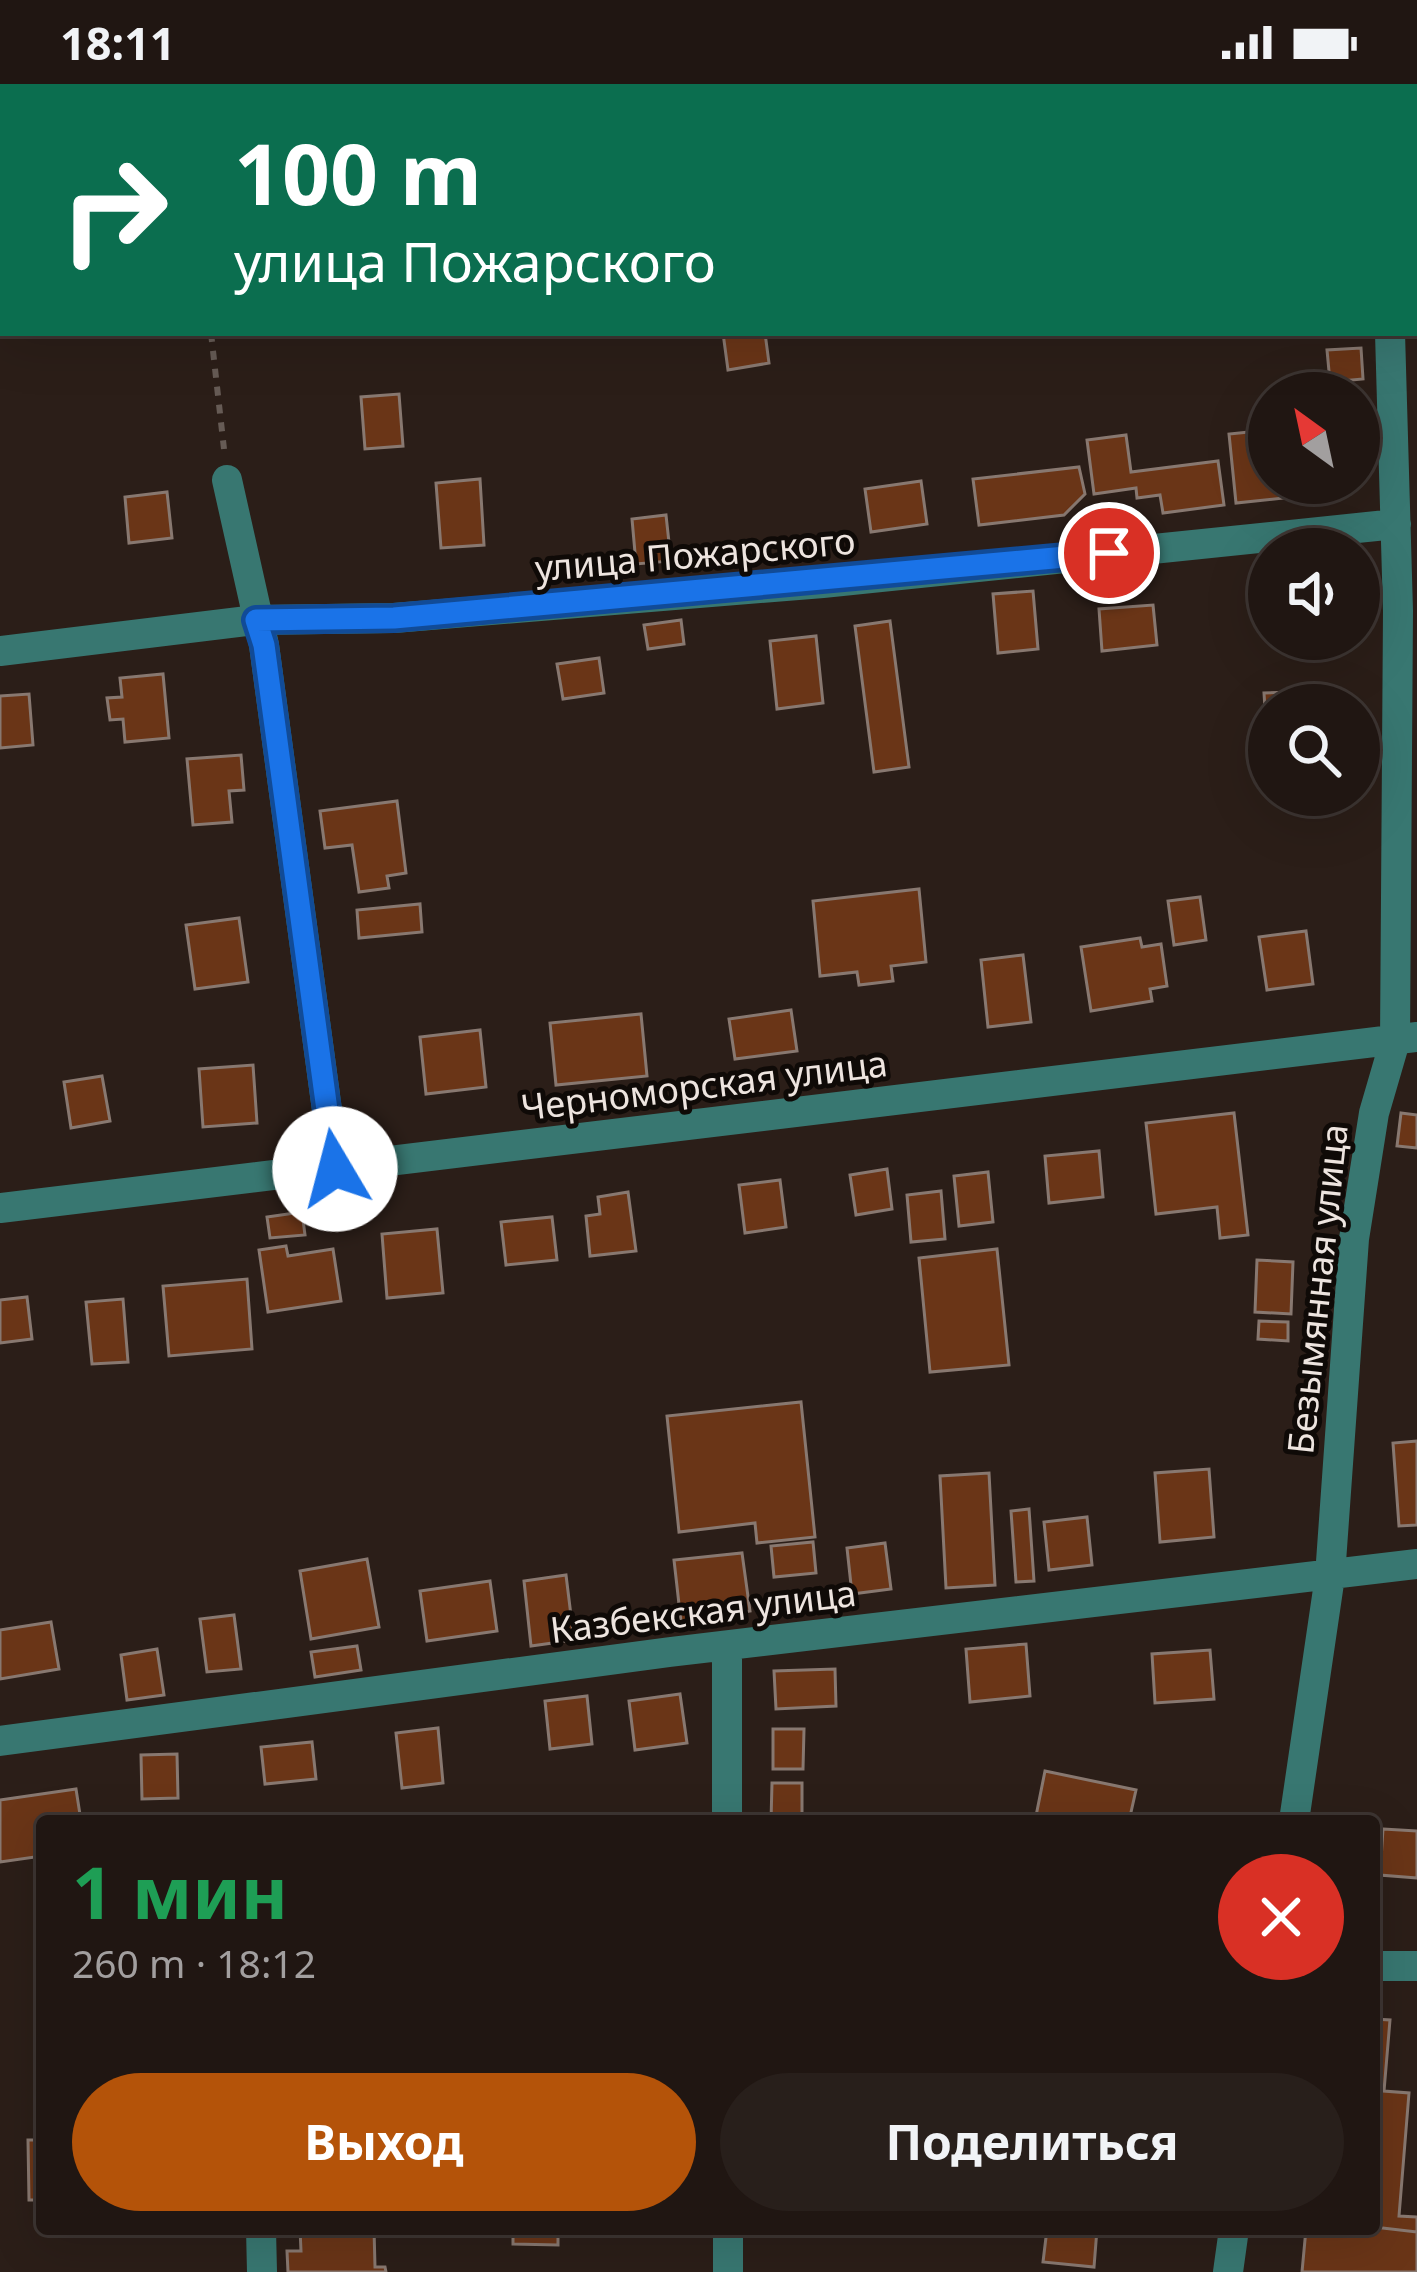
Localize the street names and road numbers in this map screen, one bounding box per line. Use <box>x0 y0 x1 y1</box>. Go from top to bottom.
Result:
street label: улица Пожарского <box>533 516 857 592</box>
street label: Черноморская улица <box>518 1038 890 1132</box>
street label: Безымянная улица <box>1275 1122 1359 1456</box>
street label: Казбекская улица <box>547 1568 859 1654</box>

